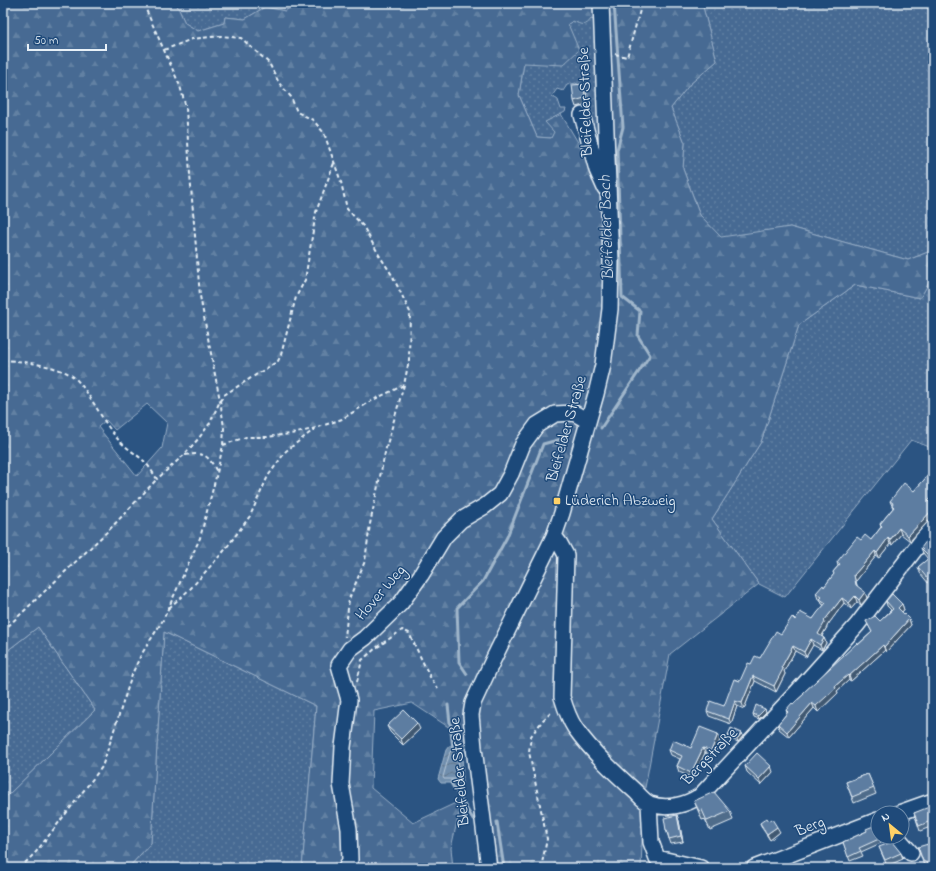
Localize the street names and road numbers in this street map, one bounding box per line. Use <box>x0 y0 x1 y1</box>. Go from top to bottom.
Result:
street label: Bleifelder Straße <box>572 46 600 158</box>
street label: Bleifelder Straße <box>540 372 594 486</box>
street label: Hover Weg <box>350 560 412 626</box>
street label: Bleifelder Straße <box>443 715 477 829</box>
street label: Bergstraße <box>675 722 744 792</box>
street label: Berg <box>791 810 828 844</box>

